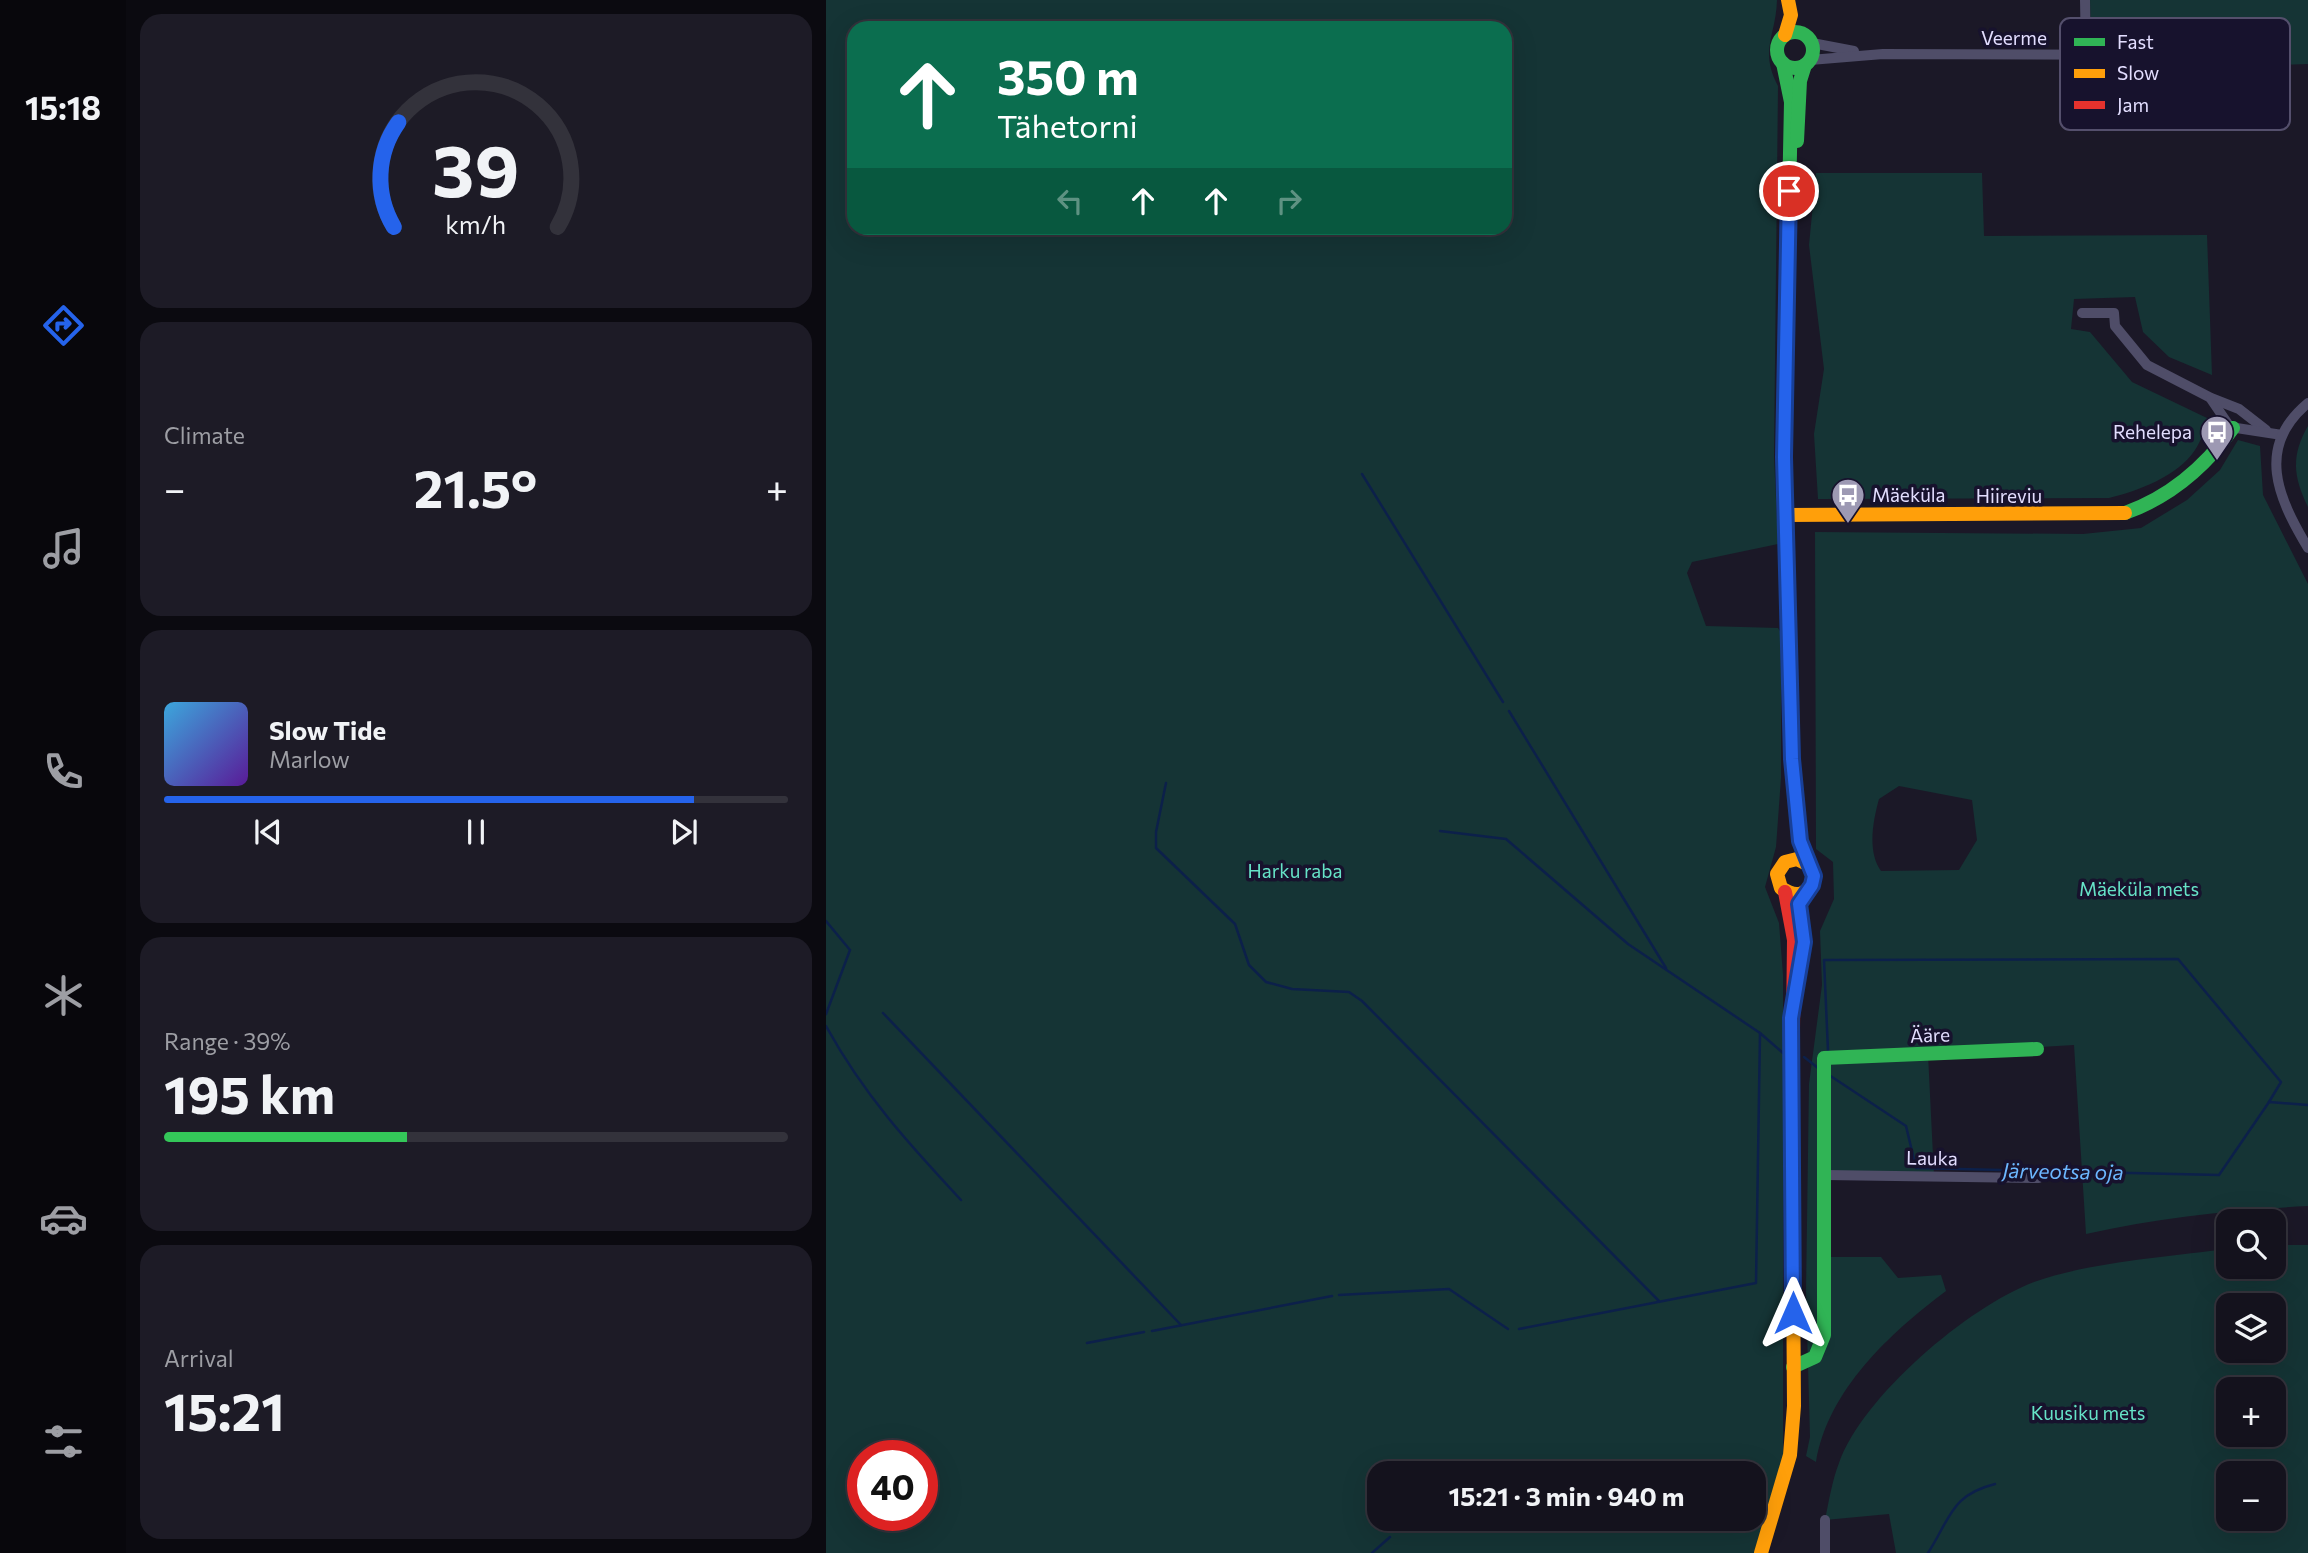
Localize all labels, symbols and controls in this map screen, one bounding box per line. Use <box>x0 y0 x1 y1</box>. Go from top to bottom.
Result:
legend <box>2060 18 2290 130</box>
street label: Veerme <box>1981 26 2047 49</box>
text: Fast <box>2117 30 2154 53</box>
text: 350 m <box>997 45 1139 105</box>
icon: ahead <box>882 49 973 140</box>
text: Slow <box>2117 61 2159 84</box>
text: 15:18 <box>25 87 101 127</box>
text: Jam <box>2117 93 2149 116</box>
text: Tähetorni <box>997 105 1138 145</box>
text: 39 <box>432 123 520 212</box>
pin <box>1759 161 1819 221</box>
icon: arrive <box>1770 172 1808 210</box>
icon: left <box>1051 182 1089 220</box>
icon: ahead <box>1124 182 1162 220</box>
icon: ahead <box>1197 182 1235 220</box>
icon: right <box>1270 182 1308 220</box>
text: km/h <box>446 209 506 239</box>
icon: directions <box>39 301 88 350</box>
bus stop icon: Rehelepa <box>2198 413 2236 462</box>
place label: Rehelepa <box>2113 420 2192 443</box>
text: Climate <box>164 421 245 449</box>
text: 21.5° <box>414 455 537 519</box>
text: − <box>164 464 186 511</box>
text: + <box>766 464 788 511</box>
bus stop icon: Mäeküla <box>1829 476 1867 525</box>
place label: Mäeküla <box>1872 483 1946 506</box>
street label: Hiireviu <box>1976 484 2042 507</box>
icon: music <box>39 524 88 573</box>
text: Slow Tide <box>269 714 386 745</box>
text: Marlow <box>269 745 350 773</box>
icon: phone <box>39 747 88 796</box>
icon: previous <box>249 813 287 851</box>
icon: pause <box>457 813 495 851</box>
icon: next <box>665 813 703 851</box>
park label: Harku raba <box>1248 859 1342 882</box>
park label: Mäeküla mets <box>2079 877 2199 900</box>
icon: climate <box>39 971 88 1020</box>
street label: Ääre <box>1910 1022 1950 1047</box>
text: Range · 39% <box>164 1027 291 1055</box>
text: 195 km <box>164 1061 335 1125</box>
street label: Lauka <box>1906 1146 1958 1169</box>
water label: Järveotsa oja <box>2000 1157 2124 1184</box>
icon: car <box>39 1194 88 1243</box>
map controls <box>2216 1209 2286 1531</box>
button: search <box>2216 1209 2286 1279</box>
position arrow <box>1756 1276 1830 1350</box>
button: layers <box>2216 1293 2286 1363</box>
text: Arrival <box>164 1344 234 1372</box>
button: + <box>2216 1377 2286 1447</box>
text: 15:21 <box>164 1378 285 1442</box>
park label: Kuusiku mets <box>2031 1401 2145 1424</box>
icon: filters <box>39 1417 88 1466</box>
speed limit sign: 40 <box>847 1440 938 1531</box>
button: − <box>2216 1461 2286 1531</box>
text: 15:21 · 3 min · 940 m <box>1449 1480 1684 1511</box>

